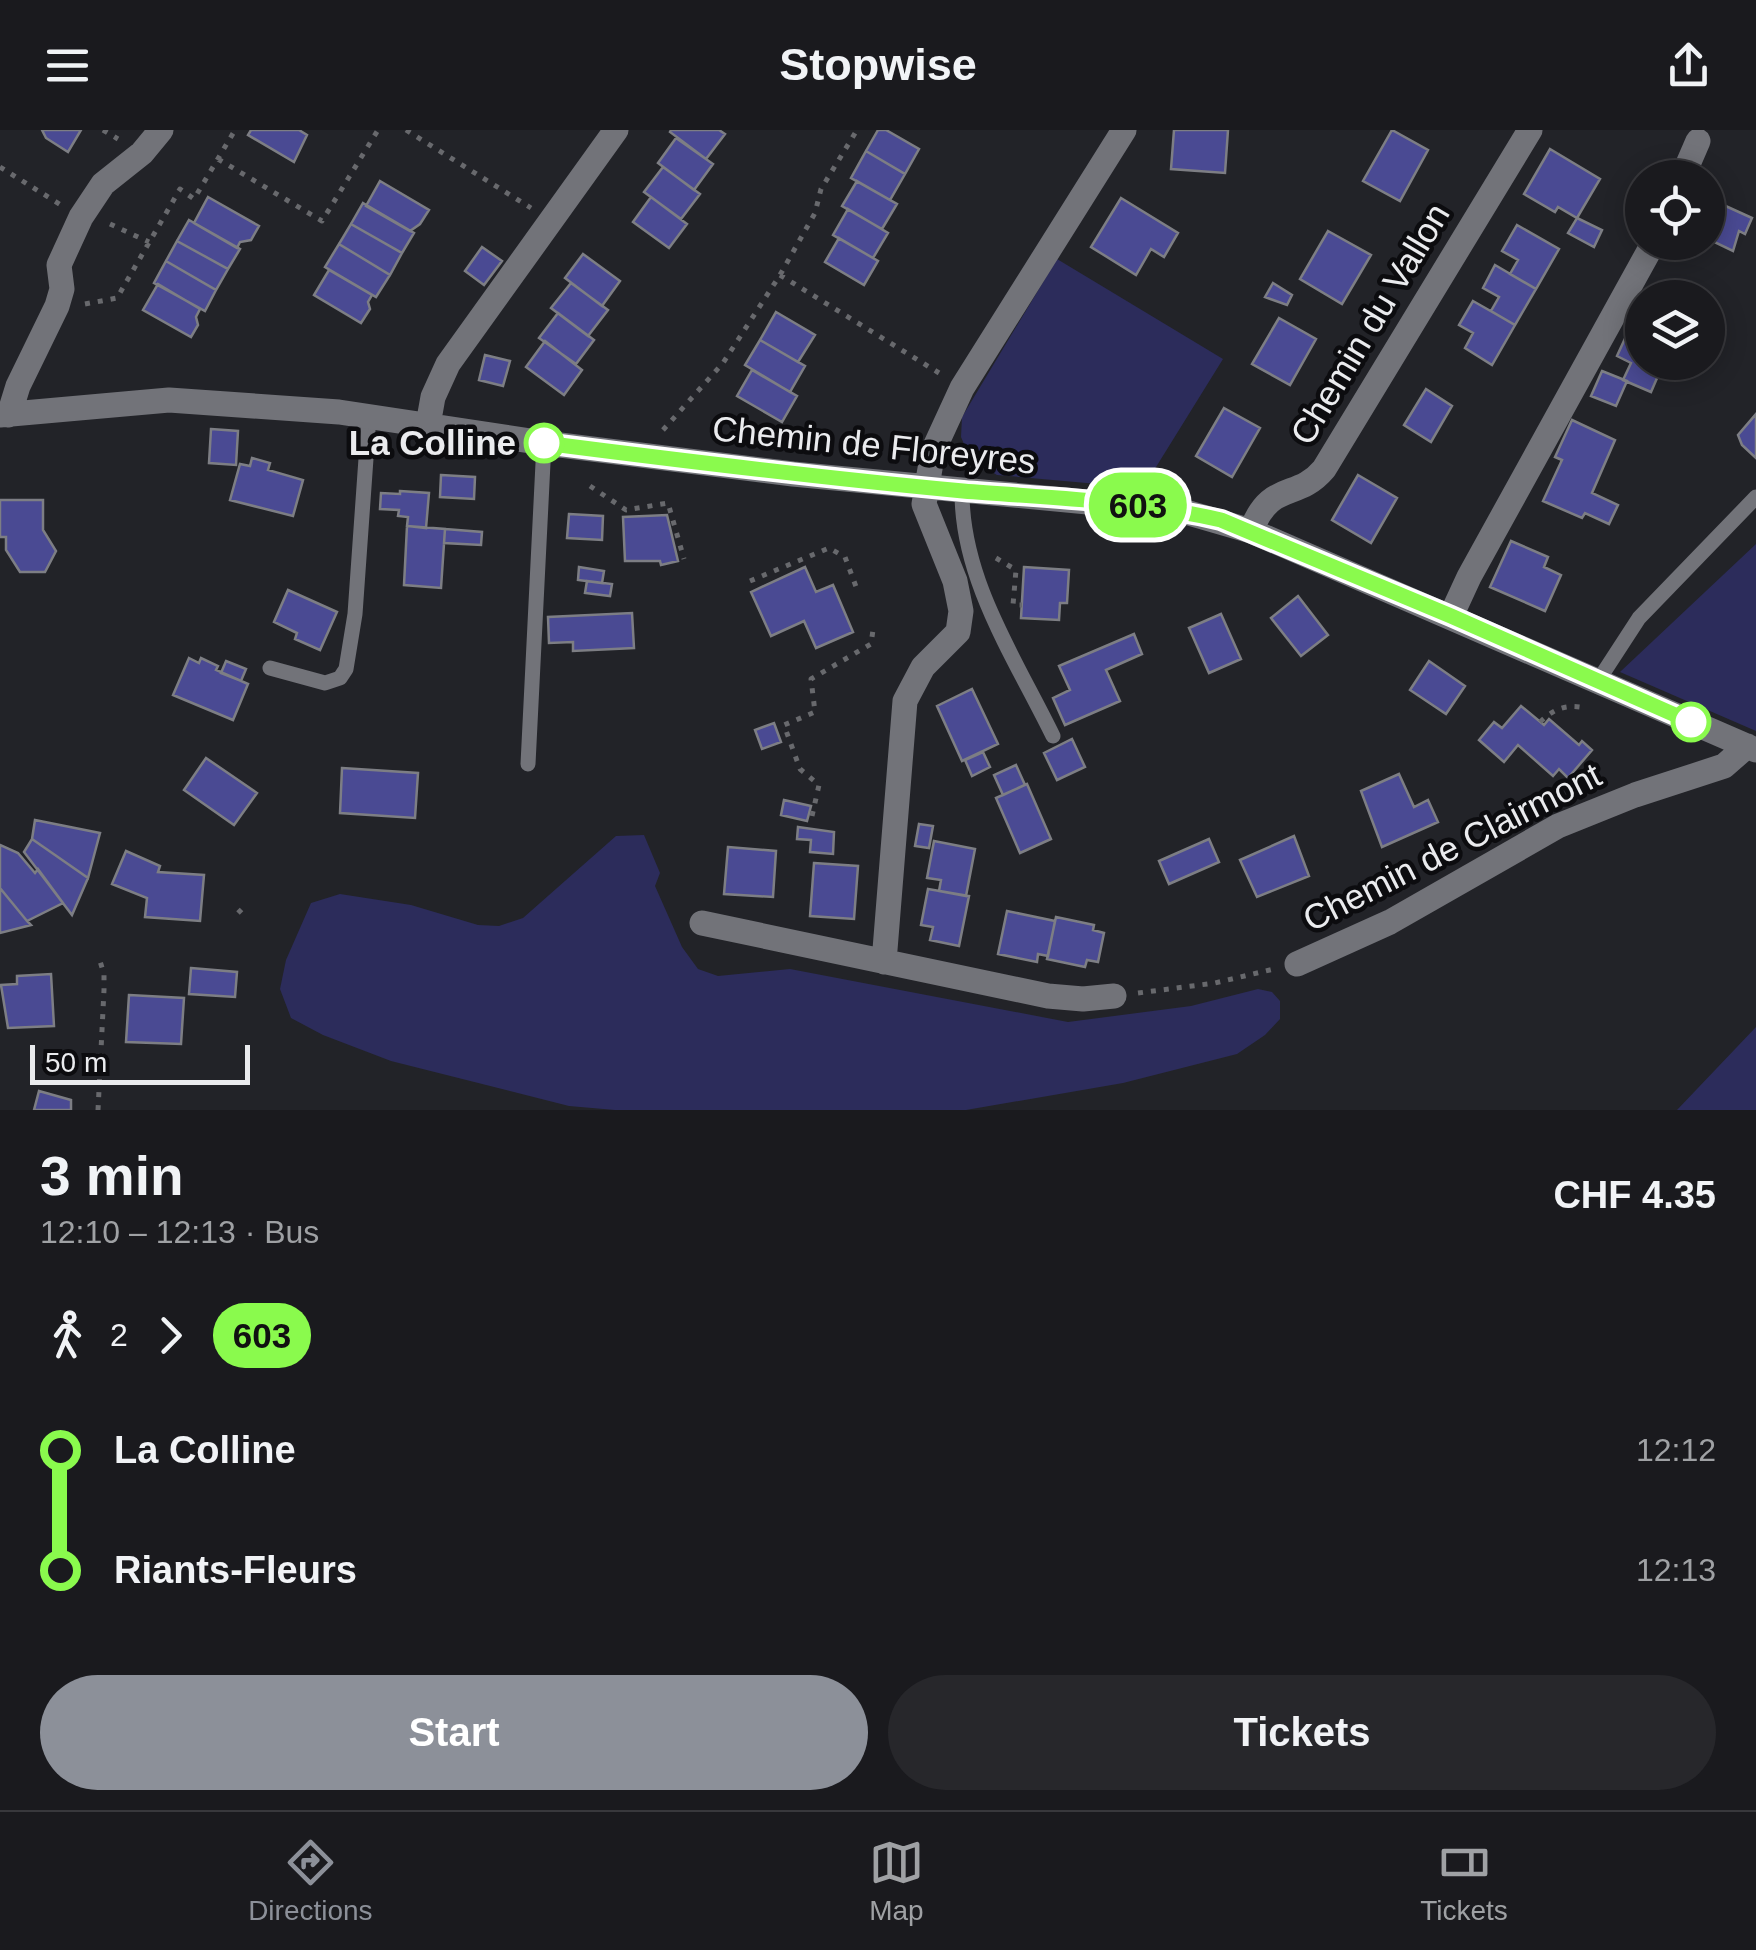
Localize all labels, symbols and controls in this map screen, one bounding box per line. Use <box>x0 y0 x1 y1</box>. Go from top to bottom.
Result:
icon: menu <box>40 38 95 93</box>
icon: share <box>1661 38 1716 93</box>
text: Stopwise <box>779 39 977 90</box>
map controls <box>1625 160 1725 380</box>
button: locate <box>1625 160 1725 260</box>
street label: Chemin du Vallon <box>1282 196 1457 451</box>
button: layers <box>1625 280 1725 380</box>
street label: Chemin de Floreyres <box>710 408 1038 481</box>
place label: La Colline <box>349 423 516 462</box>
marker: La Colline <box>525 424 563 462</box>
line badge: 603 <box>1080 472 1196 538</box>
text: 603 <box>1109 486 1167 525</box>
unlabelled marker <box>1672 703 1710 741</box>
street label: Chemin de Clairmont <box>1296 754 1607 939</box>
scale bar <box>30 1040 250 1084</box>
text: 50 m <box>45 1047 107 1078</box>
text: 3 min <box>40 1145 184 1207</box>
text: CHF 4.35 <box>1553 1174 1716 1216</box>
text: 12:10 – 12:13 · Bus <box>40 1214 319 1250</box>
icon: walk <box>40 1308 95 1363</box>
icon: forward <box>143 1308 198 1363</box>
text: 603 <box>233 1316 291 1355</box>
text: 2 <box>110 1317 128 1353</box>
text: La Colline <box>114 1429 296 1471</box>
text: 12:12 <box>1636 1432 1716 1468</box>
text: Riants-Fleurs <box>114 1549 357 1591</box>
text: 12:13 <box>1636 1552 1716 1588</box>
button: Start <box>40 1675 868 1790</box>
button: Tickets <box>888 1675 1716 1790</box>
tab: Directions <box>248 1835 373 1927</box>
tab: Map <box>869 1835 924 1927</box>
tab: Tickets <box>1420 1835 1508 1927</box>

